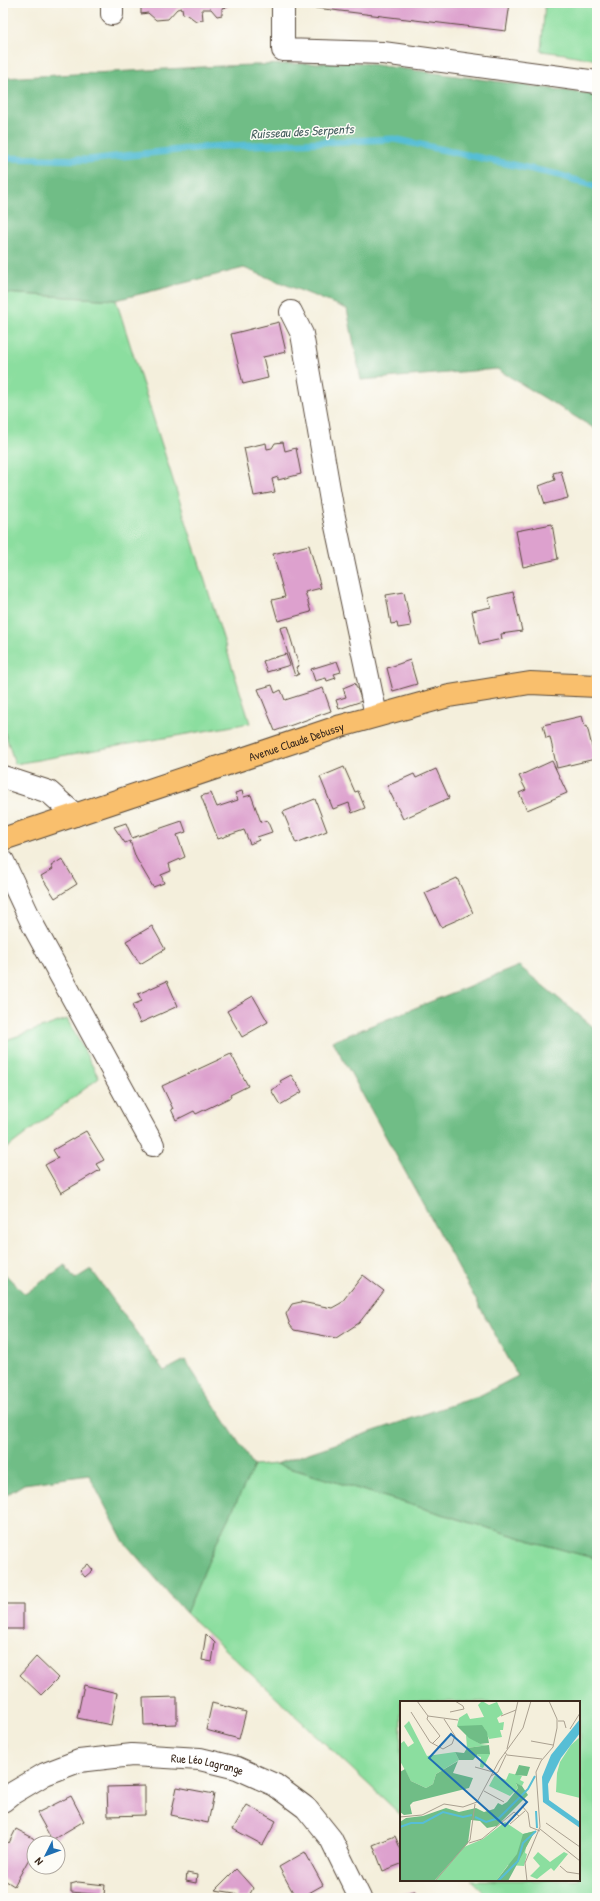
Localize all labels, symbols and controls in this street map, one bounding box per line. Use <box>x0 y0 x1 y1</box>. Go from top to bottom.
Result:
water label: Ruisseau des Serpents <box>250 119 355 144</box>
street label: Avenue Claude Debussy <box>246 717 346 765</box>
inset map <box>400 1701 580 1881</box>
street label: Rue Léo Lagrange <box>171 1749 247 1779</box>
north arrow <box>26 1835 66 1875</box>
text: N <box>31 1855 46 1869</box>

